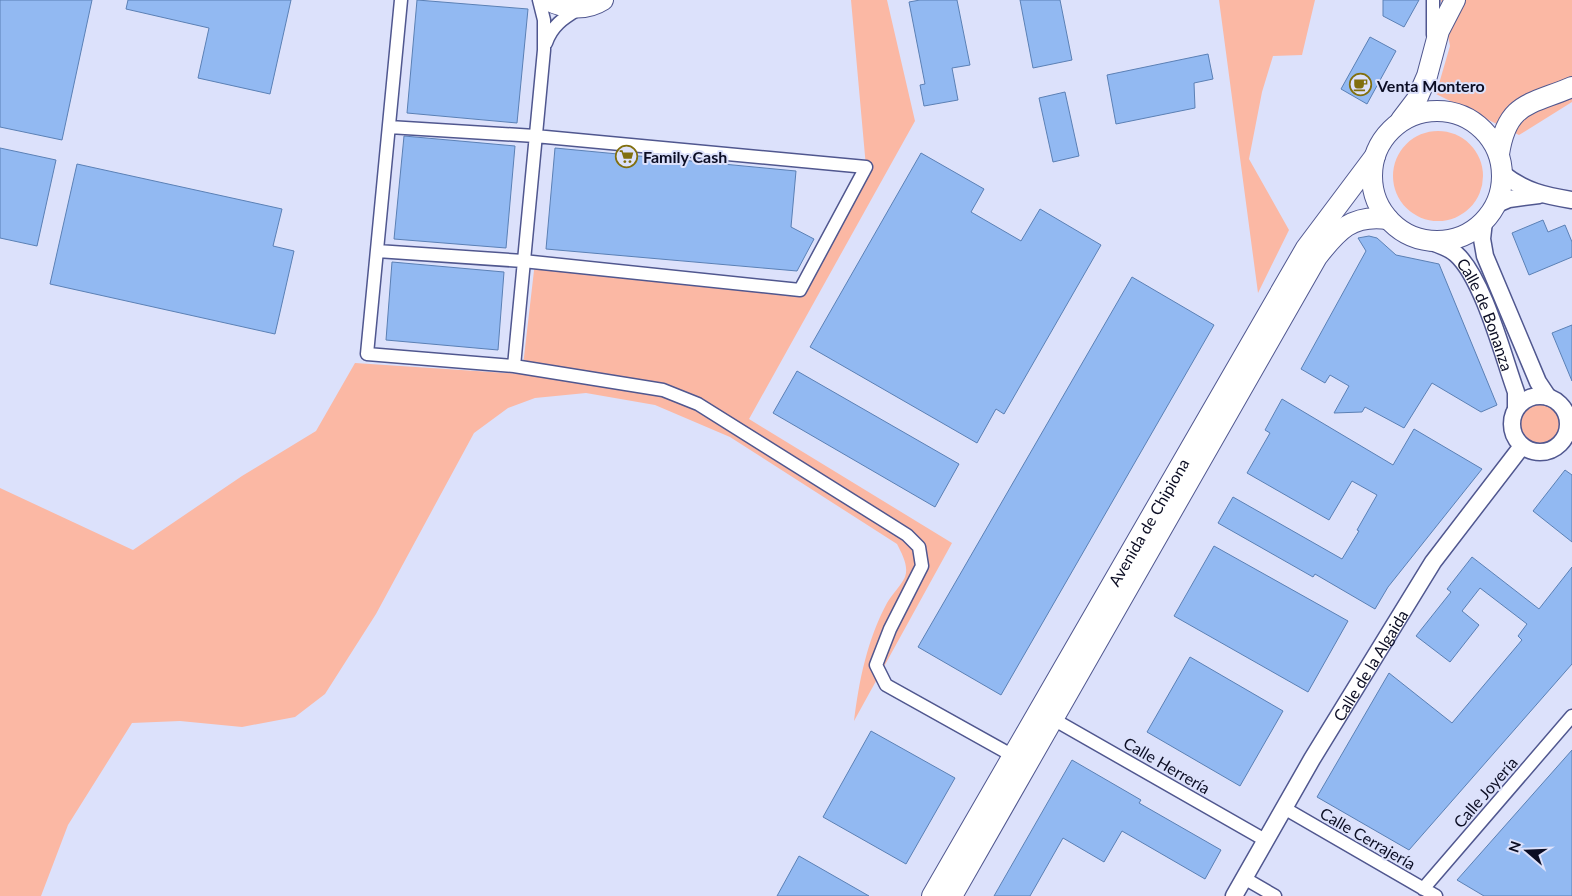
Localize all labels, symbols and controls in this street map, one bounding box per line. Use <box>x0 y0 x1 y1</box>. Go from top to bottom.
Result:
cafe icon: Venta Montero <box>1349 73 1373 97</box>
place label: Venta Montero <box>1376 76 1485 95</box>
supermarket icon: Family Cash <box>615 144 639 168</box>
place label: Family Cash <box>643 147 727 166</box>
street label: Calle de Bonanza <box>1454 254 1518 373</box>
street label: Avenida de Chipiona <box>1104 455 1192 589</box>
street label: Calle de la Algaida <box>1328 606 1411 724</box>
street label: Calle Herrería <box>1120 733 1214 797</box>
street label: Calle Joyería <box>1449 753 1521 831</box>
street label: Calle Cerrajería <box>1317 803 1419 873</box>
north arrow <box>1502 826 1552 876</box>
text: N <box>1504 839 1524 854</box>

